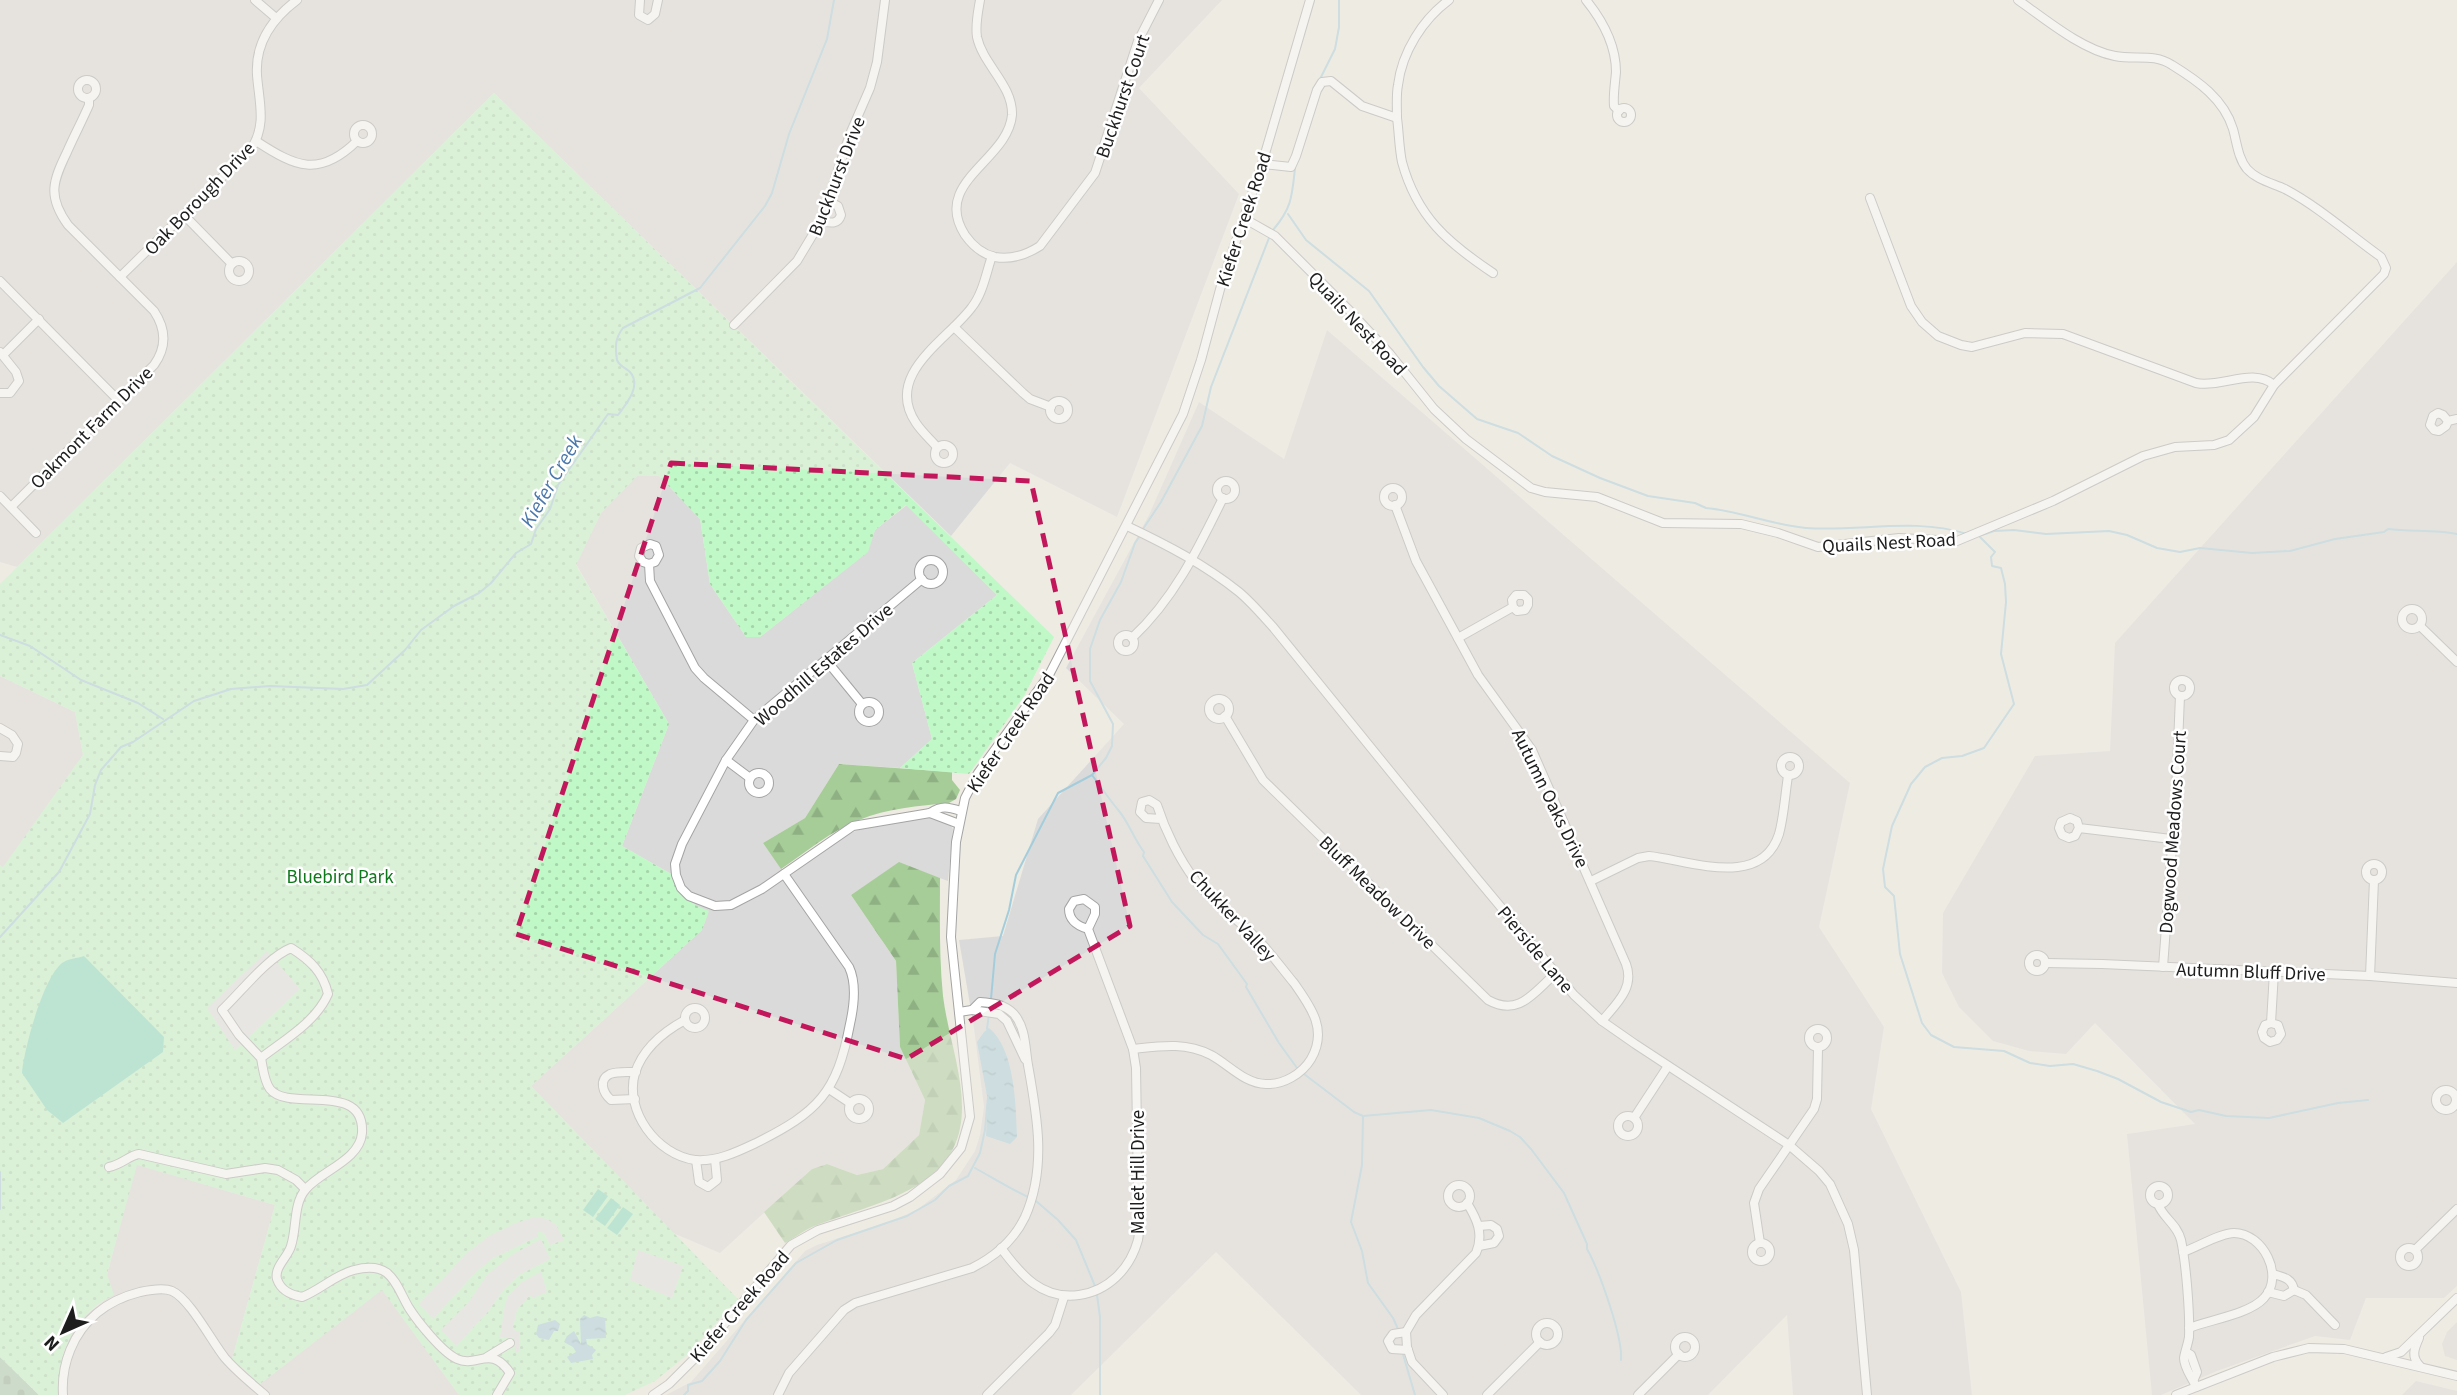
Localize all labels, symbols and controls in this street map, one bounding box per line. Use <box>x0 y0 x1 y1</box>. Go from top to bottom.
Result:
street label: Buckhurst Court <box>1090 31 1157 162</box>
street label: Buckhurst Drive <box>802 113 873 240</box>
street label: Oak Borough Drive <box>139 136 261 262</box>
street label: Kiefer Creek Road <box>1210 149 1279 290</box>
street label: Quails Nest Road <box>1301 266 1413 382</box>
street label: Oakmont Farm Drive <box>25 361 160 496</box>
water label: Kiefer Creek <box>512 428 590 533</box>
street label: Quails Nest Road <box>1821 527 1957 560</box>
street label: Woodhill Estates Drive <box>749 597 899 733</box>
street label: Kiefer Creek Road <box>961 667 1062 799</box>
street label: Autumn Oaks Drive <box>1504 725 1595 873</box>
street label: Dogwood Meadows Court <box>2153 729 2194 934</box>
street label: Bluff Meadow Drive <box>1313 830 1441 956</box>
park label: Bluebird Park <box>286 864 394 891</box>
street label: Chukker Valley <box>1182 864 1282 968</box>
street label: Pierside Lane <box>1490 901 1579 999</box>
street label: Autumn Bluff Drive <box>2176 956 2326 989</box>
street label: Mallet Hill Drive <box>1125 1110 1152 1234</box>
street label: Kiefer Creek Road <box>684 1245 796 1369</box>
north arrow <box>28 1297 98 1367</box>
text: N <box>38 1329 66 1357</box>

